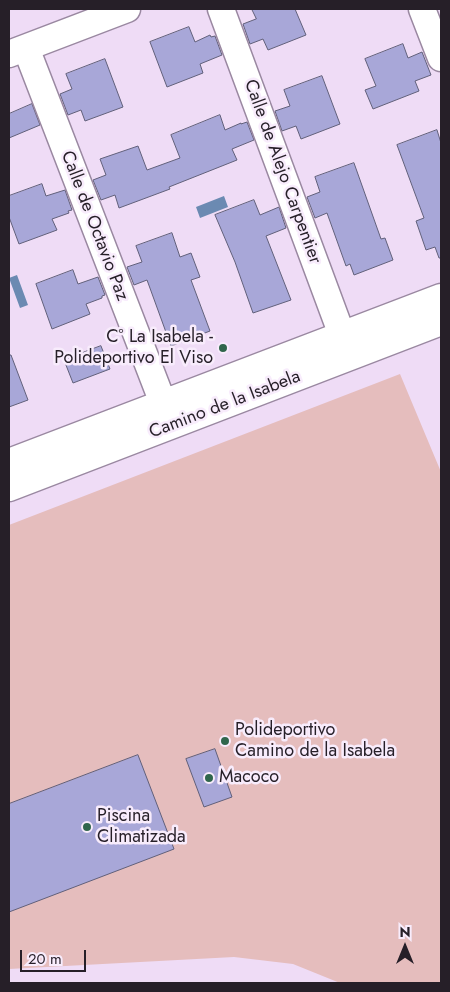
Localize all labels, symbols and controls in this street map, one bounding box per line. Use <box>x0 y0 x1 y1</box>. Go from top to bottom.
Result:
street label: Calle de Alejo Carpentier <box>239 77 325 267</box>
street label: Calle de Octavio Paz <box>55 148 133 304</box>
place label: Cº La Isabela - Polideportivo El Viso <box>54 327 213 369</box>
marker: Cº La Isabela - Polideportivo El Viso <box>217 342 229 354</box>
street label: Camino de la Isabela <box>146 366 304 444</box>
place label: Polideportivo Camino de la Isabela <box>235 720 395 762</box>
marker: Polideportivo Camino de la Isabela <box>219 735 231 747</box>
place label: Macoco <box>219 767 279 789</box>
marker: Macoco <box>203 772 215 784</box>
place label: Piscina Climatizada <box>97 806 186 849</box>
marker: Piscina Climatizada <box>81 821 93 833</box>
north arrow <box>380 922 430 972</box>
text: N <box>399 922 411 942</box>
scale bar <box>22 940 89 972</box>
text: 20 m <box>28 948 62 970</box>

